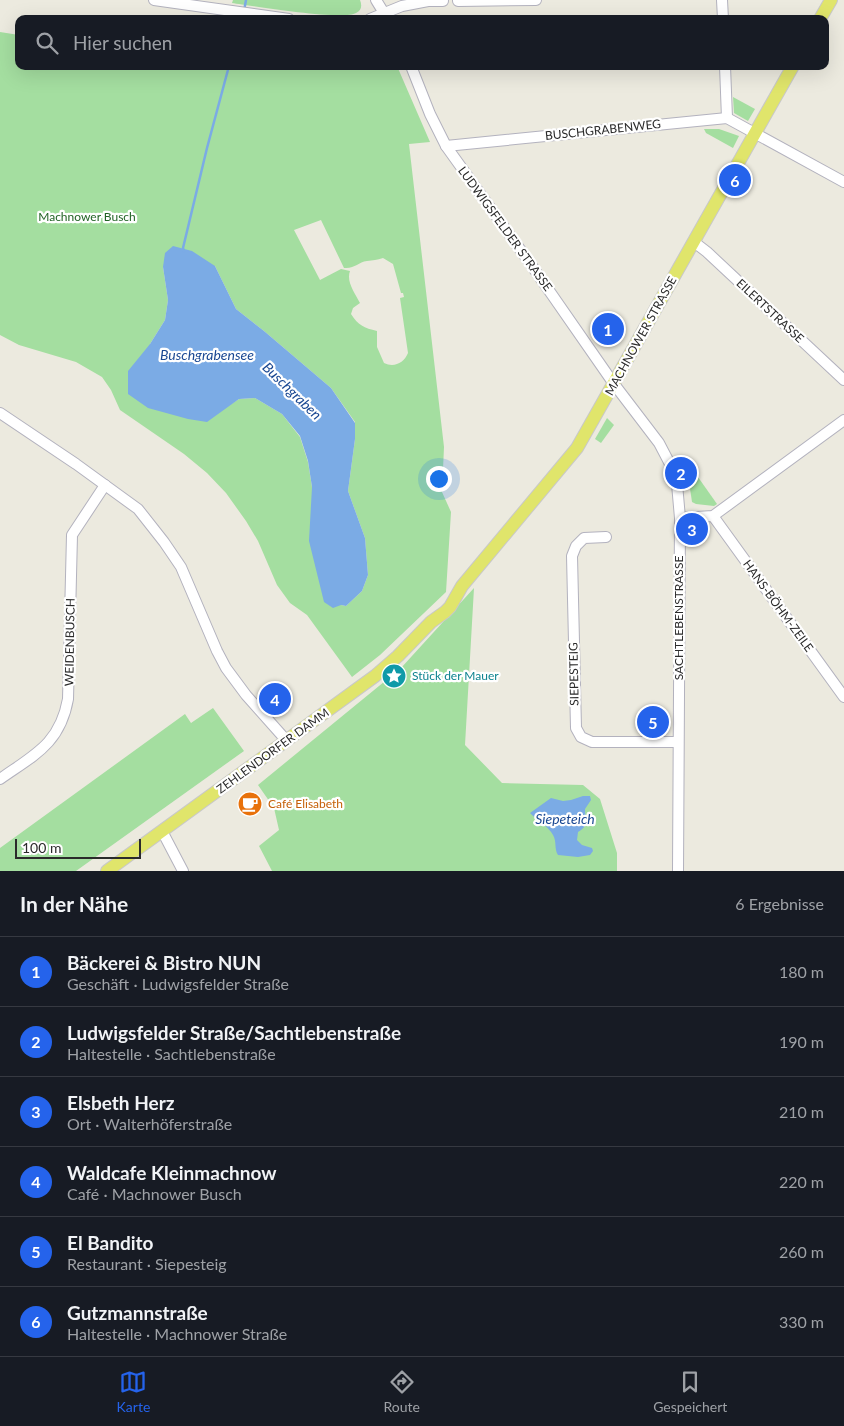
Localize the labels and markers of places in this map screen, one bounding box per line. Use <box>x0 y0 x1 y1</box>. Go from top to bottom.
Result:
pin: 6 <box>719 161 751 199</box>
pin: 1 <box>592 310 624 348</box>
pin: 2 <box>665 454 697 492</box>
pin: 3 <box>676 510 708 548</box>
place icon: Stück der Mauer <box>381 663 407 689</box>
place label: Stück der Mauer <box>412 668 499 683</box>
pin: 4 <box>259 680 291 718</box>
pin: 5 <box>637 703 669 741</box>
cafe icon: Café Elisabeth <box>237 791 263 817</box>
place label: Café Elisabeth <box>268 796 343 811</box>

